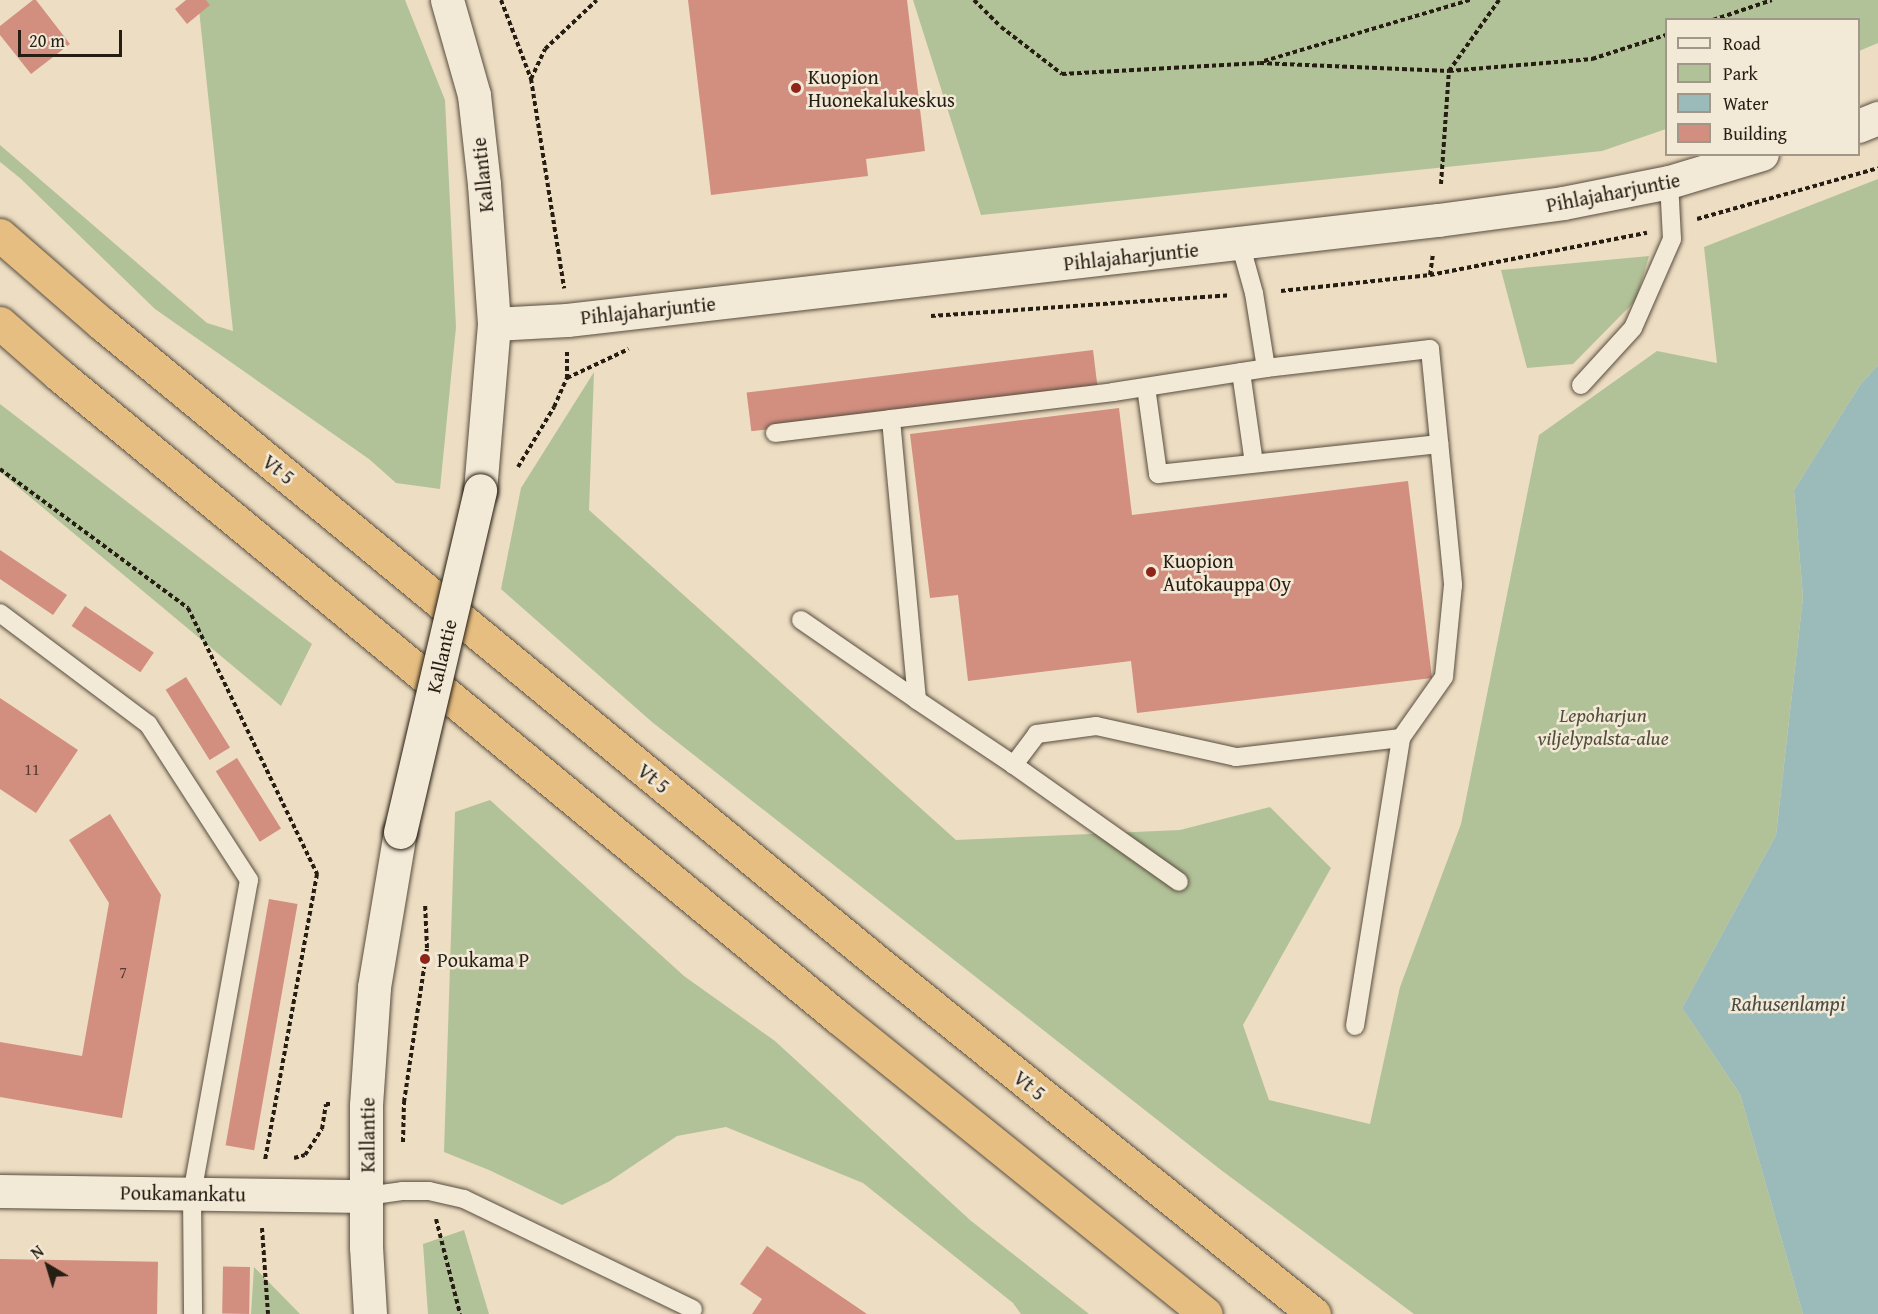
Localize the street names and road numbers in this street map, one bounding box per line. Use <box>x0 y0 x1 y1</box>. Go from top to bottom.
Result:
street label: Kallantie <box>466 136 498 214</box>
street label: Pihlajaharjuntie <box>1544 167 1682 217</box>
street label: Pihlajaharjuntie <box>1062 237 1200 275</box>
street label: Pihlajaharjuntie <box>579 291 717 329</box>
street label: Vt 5 <box>258 449 300 489</box>
street label: Kallantie <box>421 617 461 695</box>
street label: Vt 5 <box>633 758 675 798</box>
street label: Vt 5 <box>1009 1065 1051 1105</box>
street label: Kallantie <box>355 1097 379 1173</box>
street label: Poukamankatu <box>120 1180 246 1206</box>

